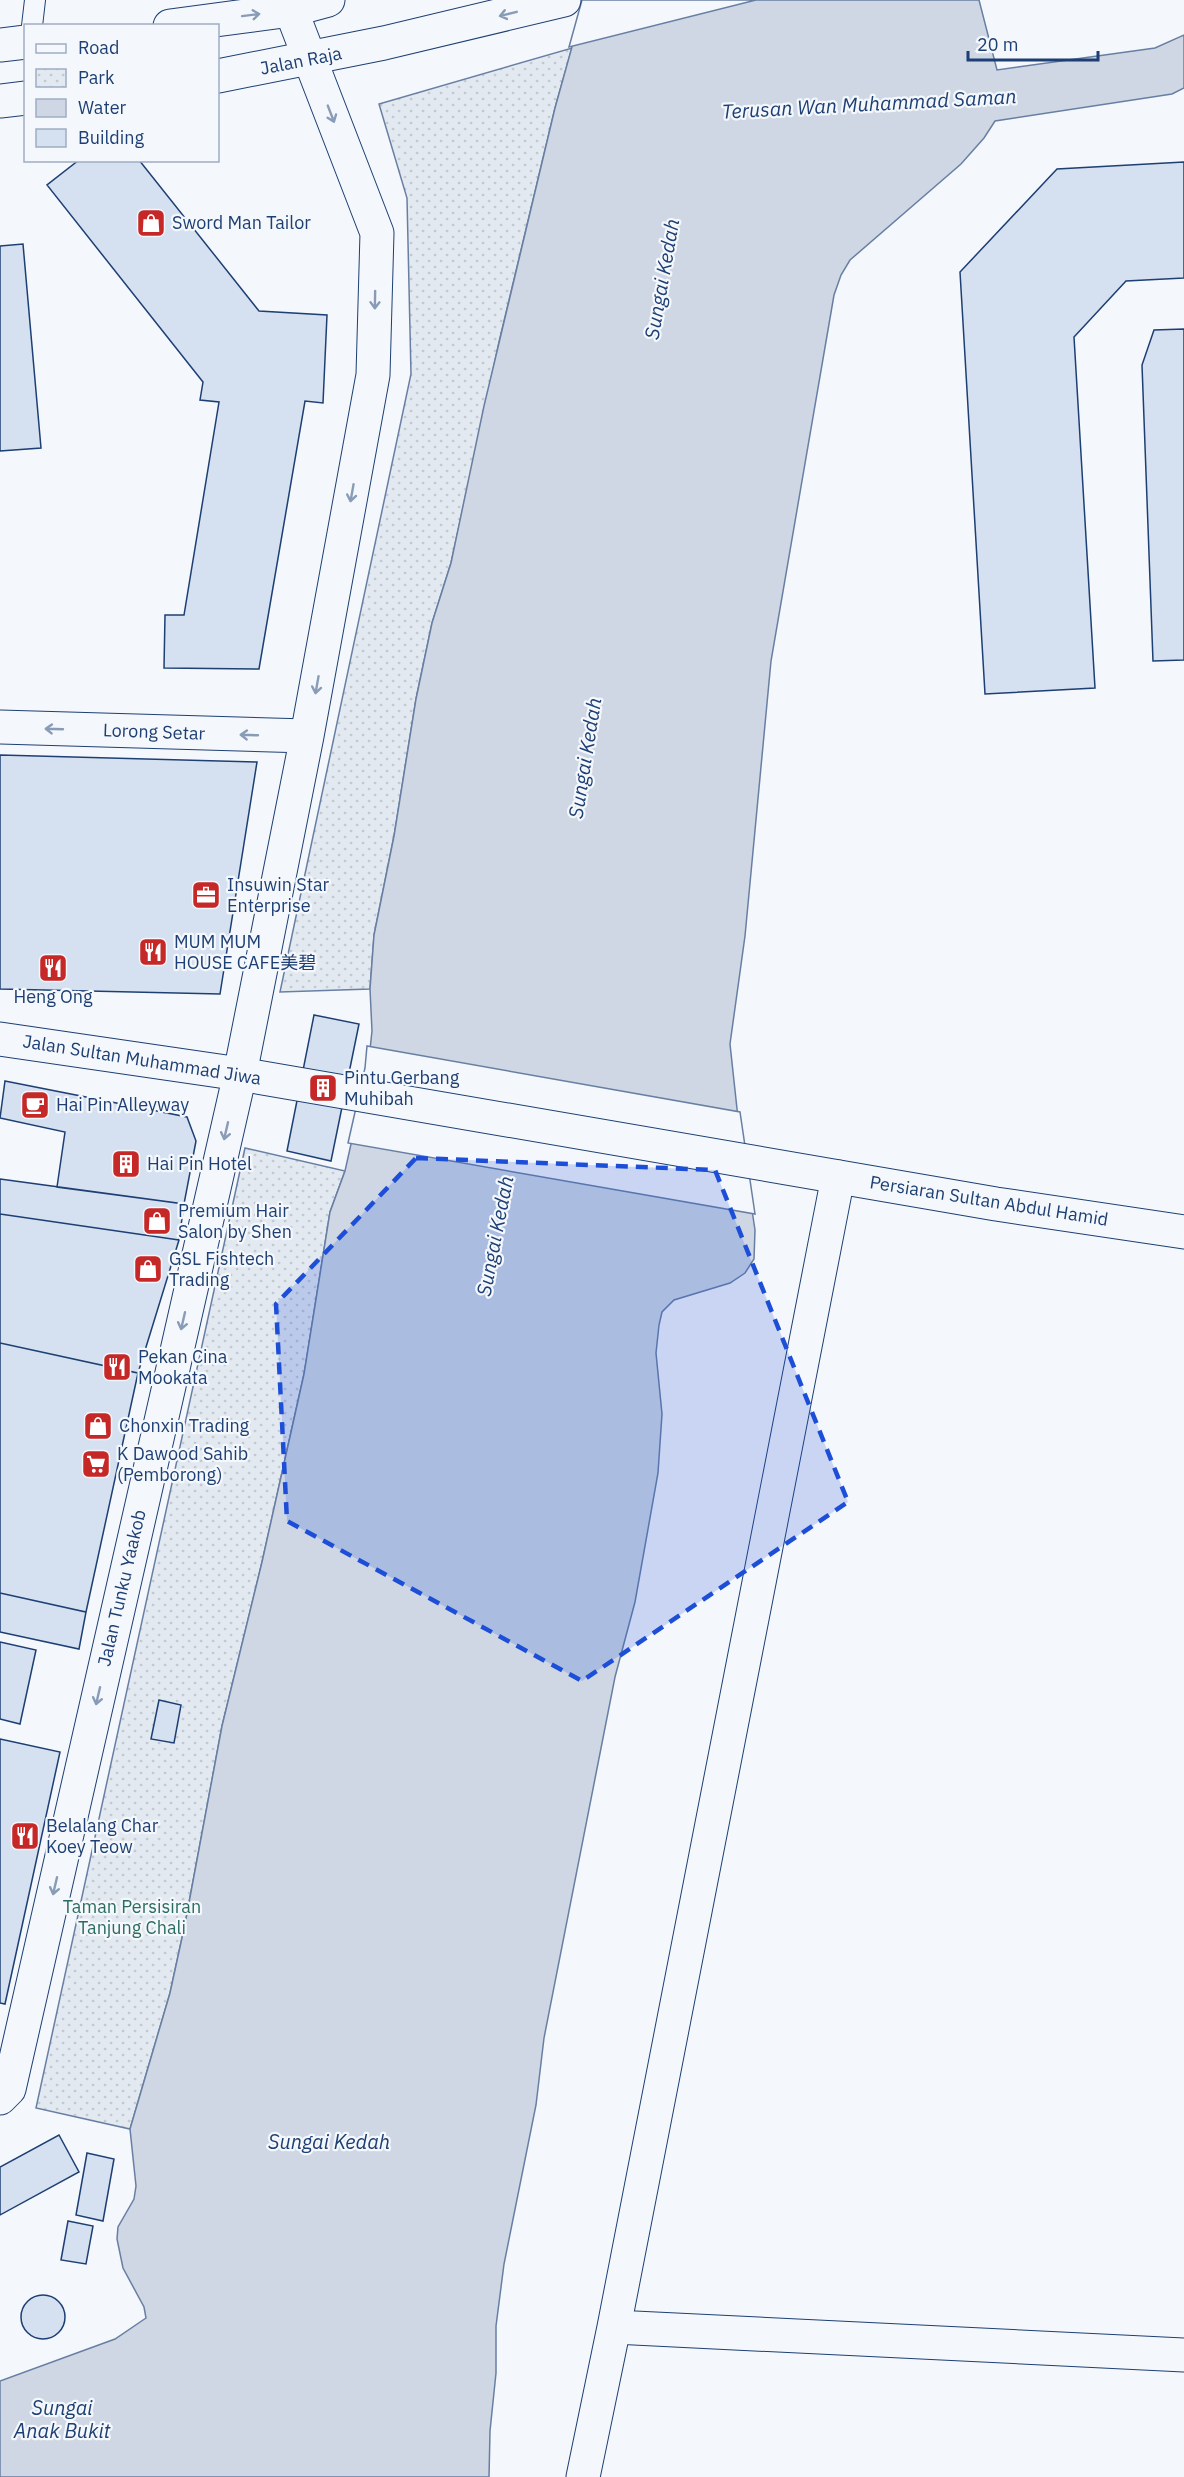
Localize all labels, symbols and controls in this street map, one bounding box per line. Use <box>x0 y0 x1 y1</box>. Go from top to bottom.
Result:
one-way arrow <box>498 8 517 20</box>
one-way arrow <box>241 10 261 21</box>
legend <box>24 24 219 162</box>
scale bar <box>968 24 1098 62</box>
text: 20 m <box>977 33 1019 56</box>
text: Road <box>78 36 119 59</box>
street label: Jalan Raja <box>258 41 344 80</box>
text: Park <box>78 66 115 89</box>
water label: Terusan Wan Muhammad Saman <box>721 82 1017 125</box>
text: Water <box>78 96 127 119</box>
one-way arrow <box>326 104 337 122</box>
text: Building <box>78 126 145 149</box>
shop icon: Sword Man Tailor <box>135 207 167 239</box>
place label: Sword Man Tailor <box>172 211 311 234</box>
water label: Sungai Kedah <box>638 216 685 341</box>
one-way arrow <box>369 290 381 310</box>
one-way arrow <box>346 483 357 502</box>
one-way arrow <box>311 675 322 694</box>
water label: Sungai Kedah <box>562 695 607 820</box>
street label: Lorong Setar <box>102 718 206 745</box>
one-way arrow <box>45 723 65 734</box>
one-way arrow <box>239 729 259 740</box>
place label: Insuwin Star Enterprise <box>227 873 330 917</box>
office icon: Insuwin Star Enterprise <box>190 879 222 911</box>
place label: MUM MUM HOUSE CAFE美碧 <box>174 930 316 974</box>
restaurant icon: MUM MUM HOUSE CAFE美碧 <box>137 936 169 968</box>
restaurant icon: Heng Ong <box>37 952 69 984</box>
place label: Heng Ong <box>13 985 93 1008</box>
street label: Jalan Sultan Muhammad Jiwa <box>21 1029 263 1090</box>
place label: Pintu Gerbang Muhibah <box>344 1066 460 1110</box>
building icon: Pintu Gerbang Muhibah <box>307 1072 339 1104</box>
cafe icon: Hai Pin Alleyway <box>19 1089 51 1121</box>
place label: Hai Pin Alleyway <box>56 1093 189 1116</box>
one-way arrow <box>220 1121 231 1140</box>
building icon: Hai Pin Hotel <box>110 1148 142 1180</box>
place label: Hai Pin Hotel <box>147 1152 252 1175</box>
street label: Persiaran Sultan Abdul Hamid <box>868 1170 1110 1231</box>
water label: Sungai Kedah <box>470 1173 519 1298</box>
place label: Premium Hair Salon by Shen <box>178 1199 292 1243</box>
shop icon: Premium Hair Salon by Shen <box>141 1205 173 1237</box>
place label: GSL Fishtech Trading <box>169 1247 274 1291</box>
shop icon: GSL Fishtech Trading <box>132 1253 164 1285</box>
one-way arrow <box>176 1311 188 1330</box>
place label: Pekan Cina Mookata <box>138 1345 228 1389</box>
restaurant icon: Pekan Cina Mookata <box>101 1351 133 1383</box>
shop icon: Chonxin Trading <box>82 1410 114 1442</box>
place label: Chonxin Trading <box>119 1414 250 1437</box>
place label: K Dawood Sahib (Pemborong) <box>117 1442 248 1486</box>
supermarket icon: K Dawood Sahib (Pemborong) <box>80 1448 112 1480</box>
street label: Jalan Tunku Yaakob <box>92 1507 151 1668</box>
one-way arrow <box>92 1686 103 1705</box>
place label: Belalang Char Koey Teow <box>46 1814 159 1858</box>
restaurant icon: Belalang Char Koey Teow <box>9 1820 41 1852</box>
one-way arrow <box>49 1876 60 1895</box>
park label: Taman Persisiran Tanjung Chali <box>63 1895 201 1939</box>
water label: Sungai Kedah <box>268 2128 390 2155</box>
water label: Sungai Anak Bukit <box>13 2394 111 2444</box>

